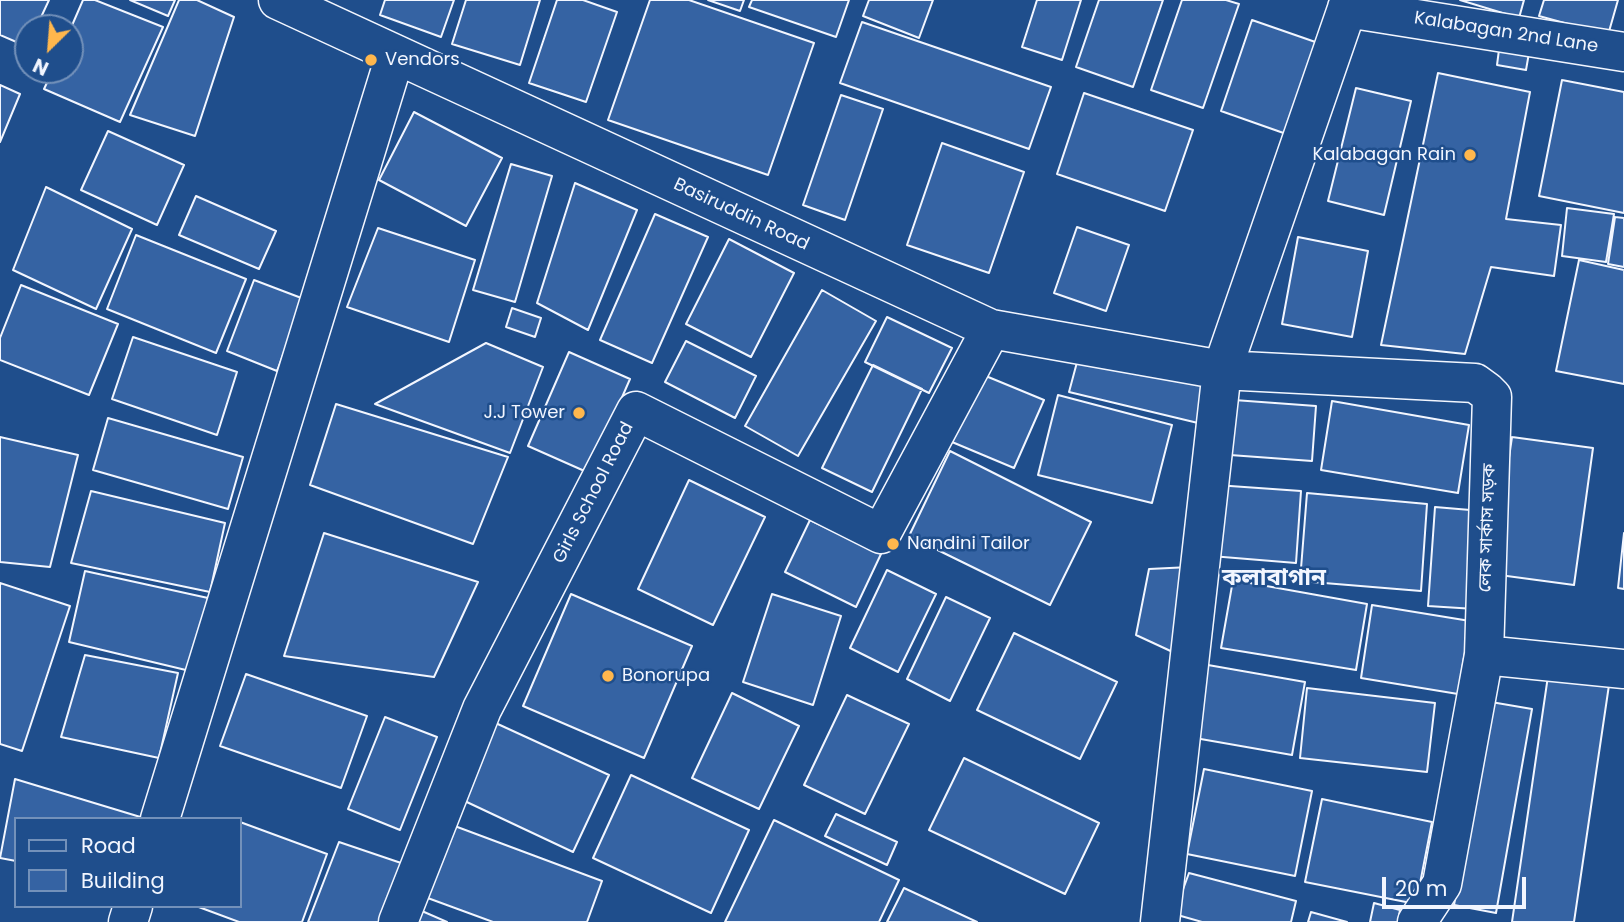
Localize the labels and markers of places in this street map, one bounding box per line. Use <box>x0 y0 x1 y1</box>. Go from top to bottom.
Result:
place label: Vendors <box>385 49 460 71</box>
marker: Vendors <box>363 52 379 68</box>
place label: Kalabagan Rain <box>1312 144 1456 166</box>
marker: Kalabagan Rain <box>1462 147 1478 163</box>
place label: J.J Tower <box>483 402 565 424</box>
marker: J.J Tower <box>571 405 587 421</box>
place label: Nandini Tailor <box>907 533 1030 555</box>
marker: Nandini Tailor <box>885 536 901 552</box>
place label: Bonorupa <box>622 665 710 687</box>
marker: Bonorupa <box>600 668 616 684</box>

